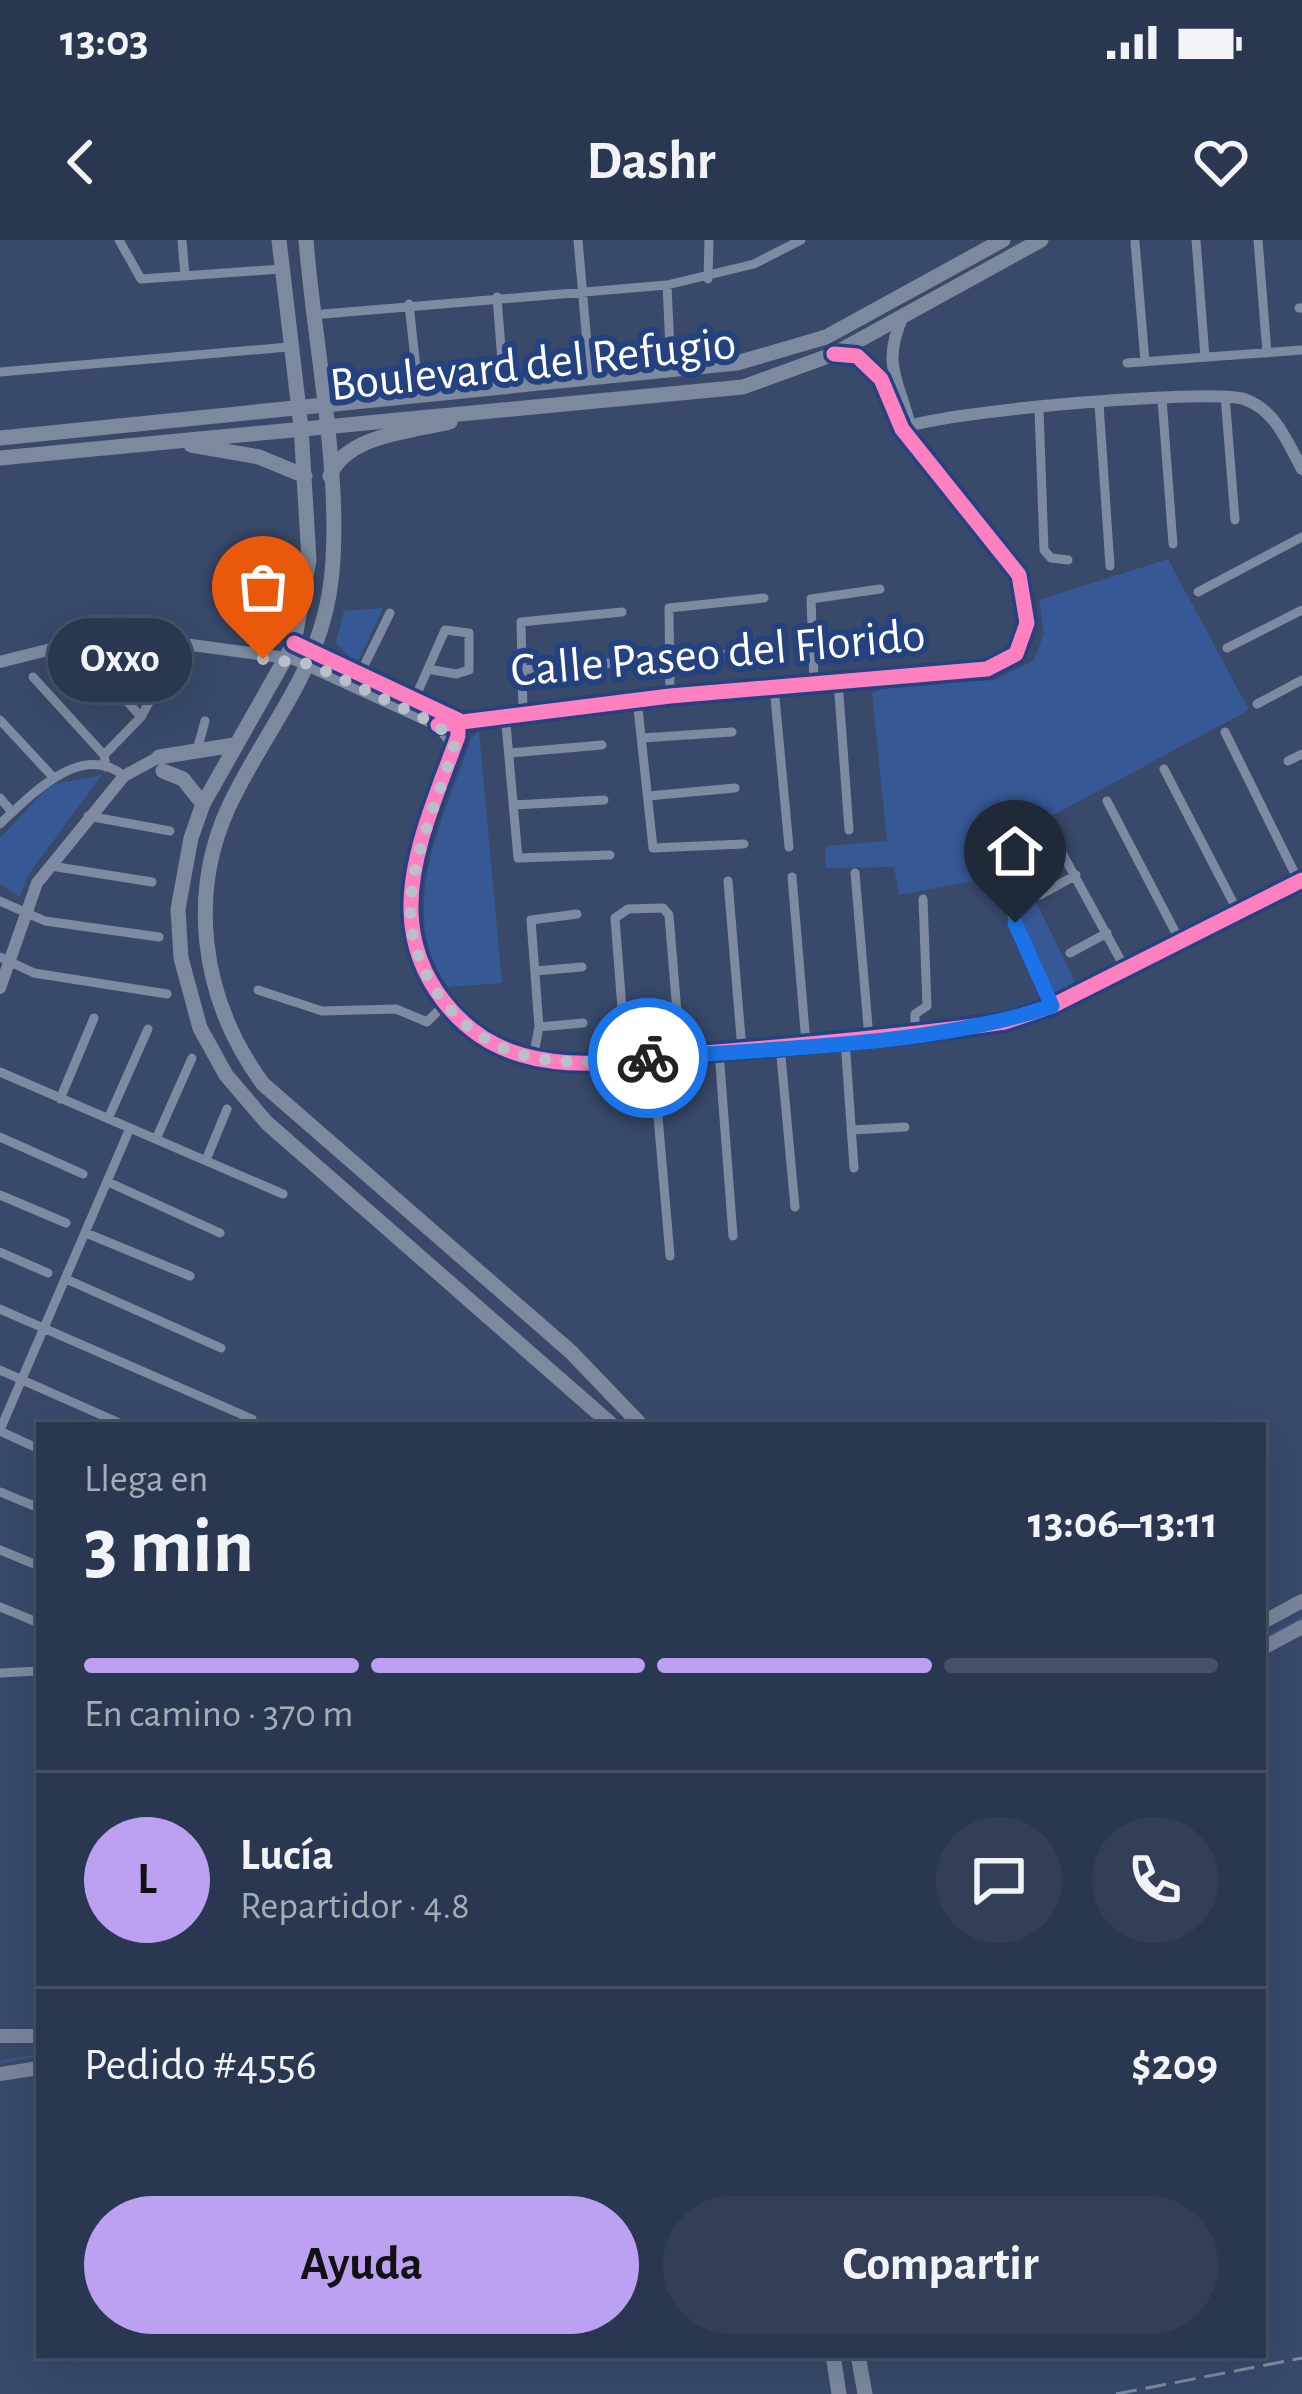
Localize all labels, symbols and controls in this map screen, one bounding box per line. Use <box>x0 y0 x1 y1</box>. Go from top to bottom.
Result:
text: 13:03 <box>60 19 149 64</box>
icon: back <box>48 129 114 195</box>
icon: heart <box>1188 129 1254 195</box>
text: Dashr <box>586 135 716 189</box>
street label: Boulevard del Refugio <box>328 320 738 410</box>
pin <box>212 536 314 659</box>
icon: bag <box>230 554 296 620</box>
street label: Calle Paseo del Florido <box>509 612 927 696</box>
callout: Oxxo <box>47 617 191 701</box>
text: Oxxo <box>80 640 160 679</box>
pin <box>964 800 1066 923</box>
icon: home <box>982 818 1048 884</box>
courier <box>588 998 708 1118</box>
icon: bike <box>615 1025 681 1091</box>
text: Llega en <box>84 1460 209 1499</box>
text: 13:06–13:11 <box>1028 1501 1218 1546</box>
text: 3 min <box>84 1509 254 1587</box>
text: En camino · 370 m <box>84 1695 354 1734</box>
button: chat <box>936 1817 1062 1943</box>
button: phone <box>1092 1817 1218 1943</box>
text: Lucía <box>240 1833 334 1878</box>
text: L <box>137 1857 157 1902</box>
text: Repartidor · 4.8 <box>240 1887 470 1926</box>
text: Pedido #4556 <box>84 2043 317 2088</box>
text: $209 <box>1131 2043 1218 2088</box>
button: Ayuda <box>84 2196 639 2334</box>
button: Compartir <box>663 2196 1218 2334</box>

